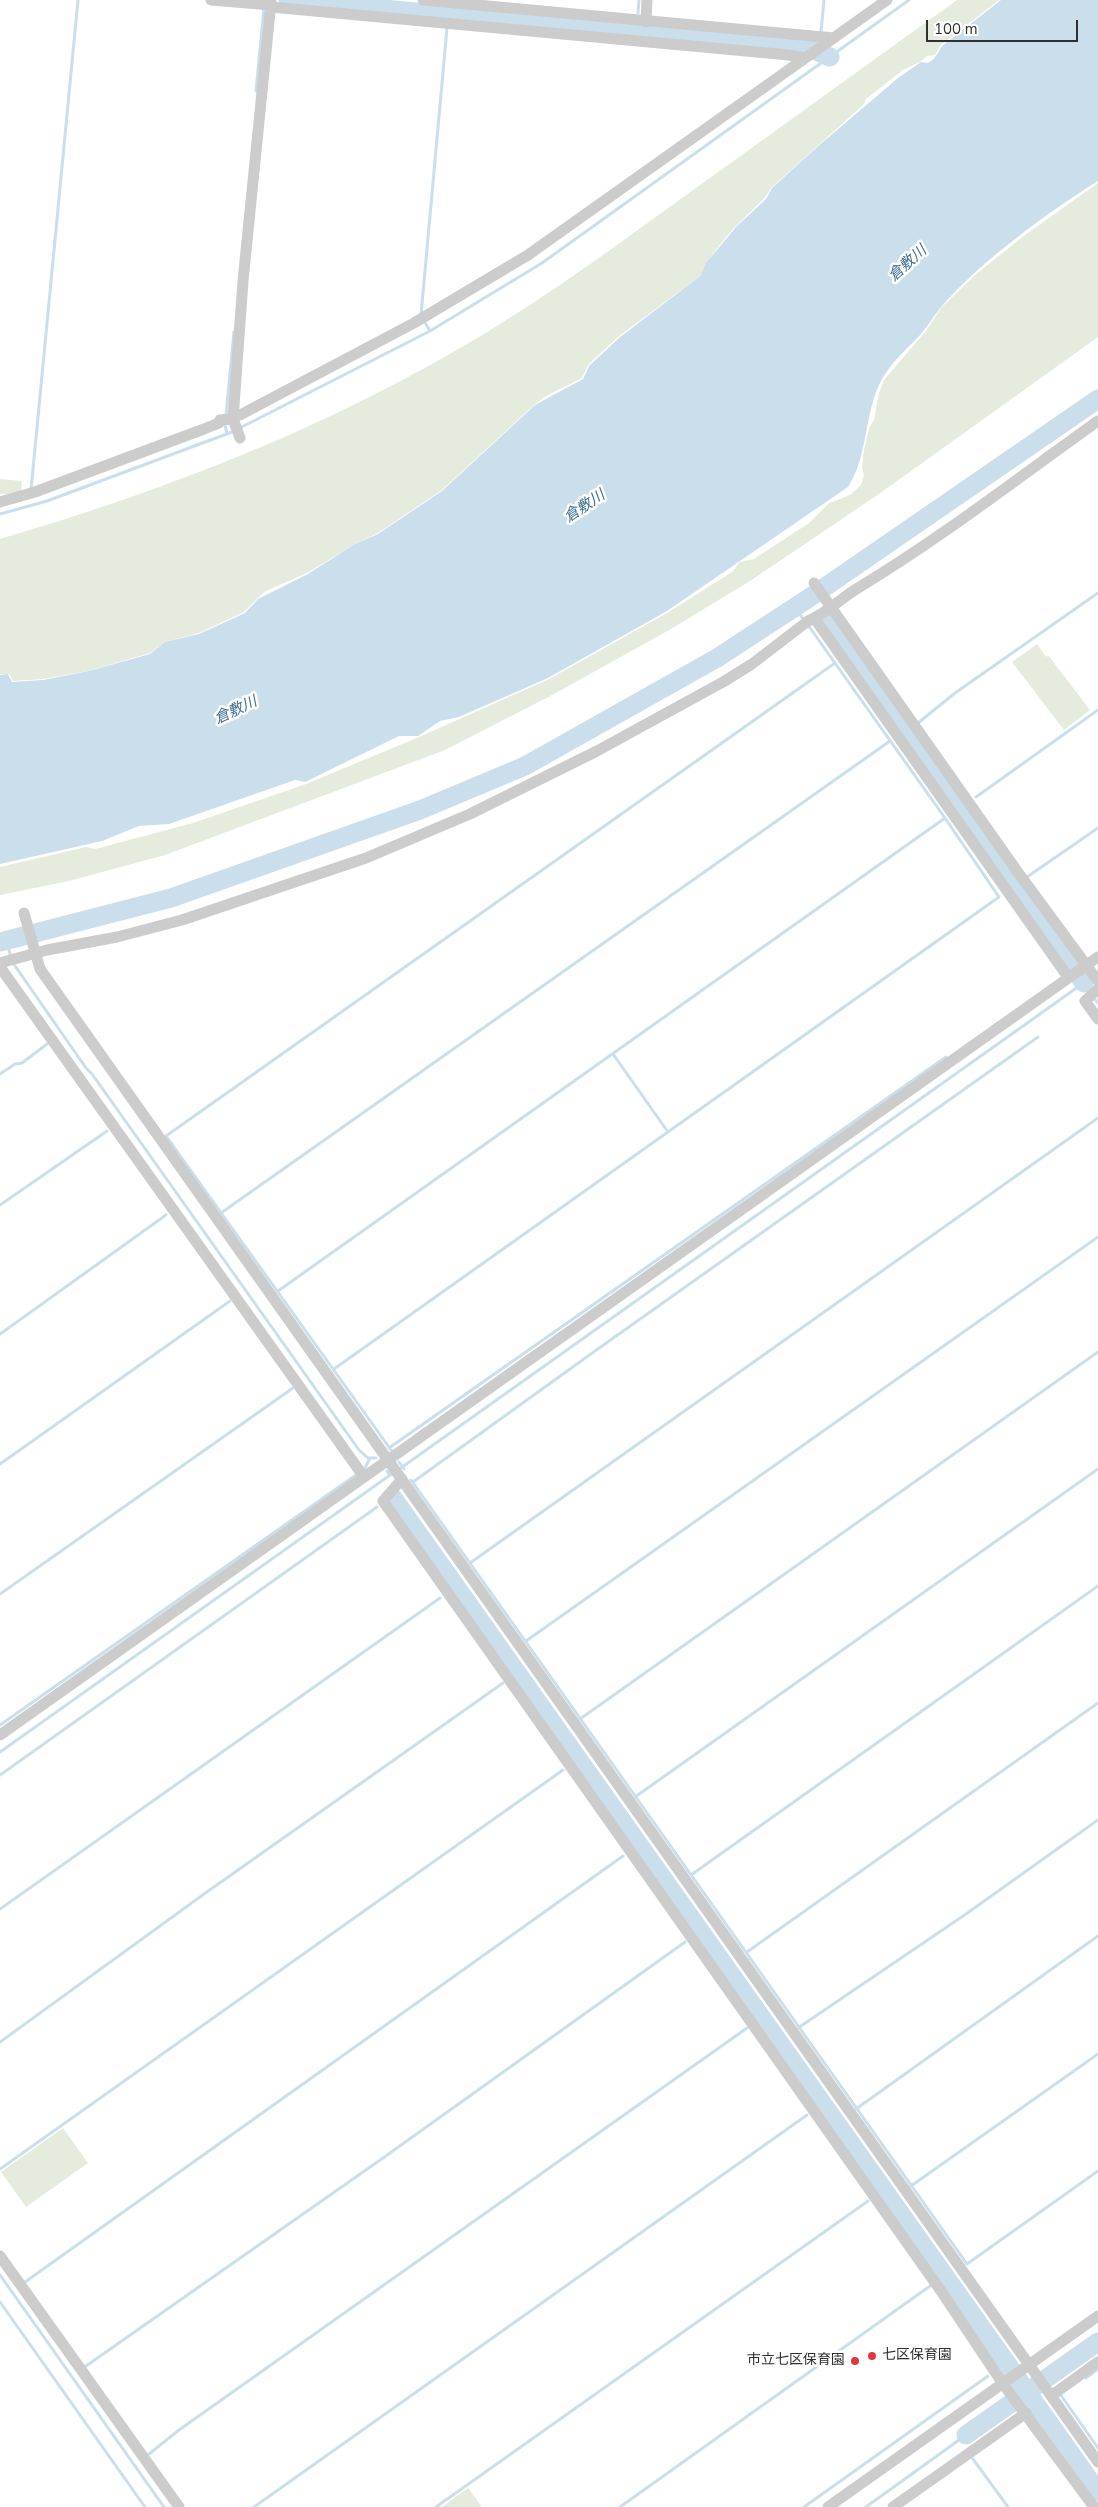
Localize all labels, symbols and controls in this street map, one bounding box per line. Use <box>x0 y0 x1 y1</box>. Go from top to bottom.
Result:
scale bar <box>928 10 1080 42</box>
text: 100 m <box>934 19 978 39</box>
water label: 倉敷川 <box>885 242 931 286</box>
water label: 倉敷川 <box>561 487 609 527</box>
water label: 倉敷川 <box>212 693 260 729</box>
place label: 七区保育園 <box>882 2348 952 2364</box>
marker: 七区保育園 <box>866 2350 878 2362</box>
place label: 市立七区保育園 <box>747 2353 845 2369</box>
marker: 市立七区保育園 <box>849 2355 861 2367</box>

